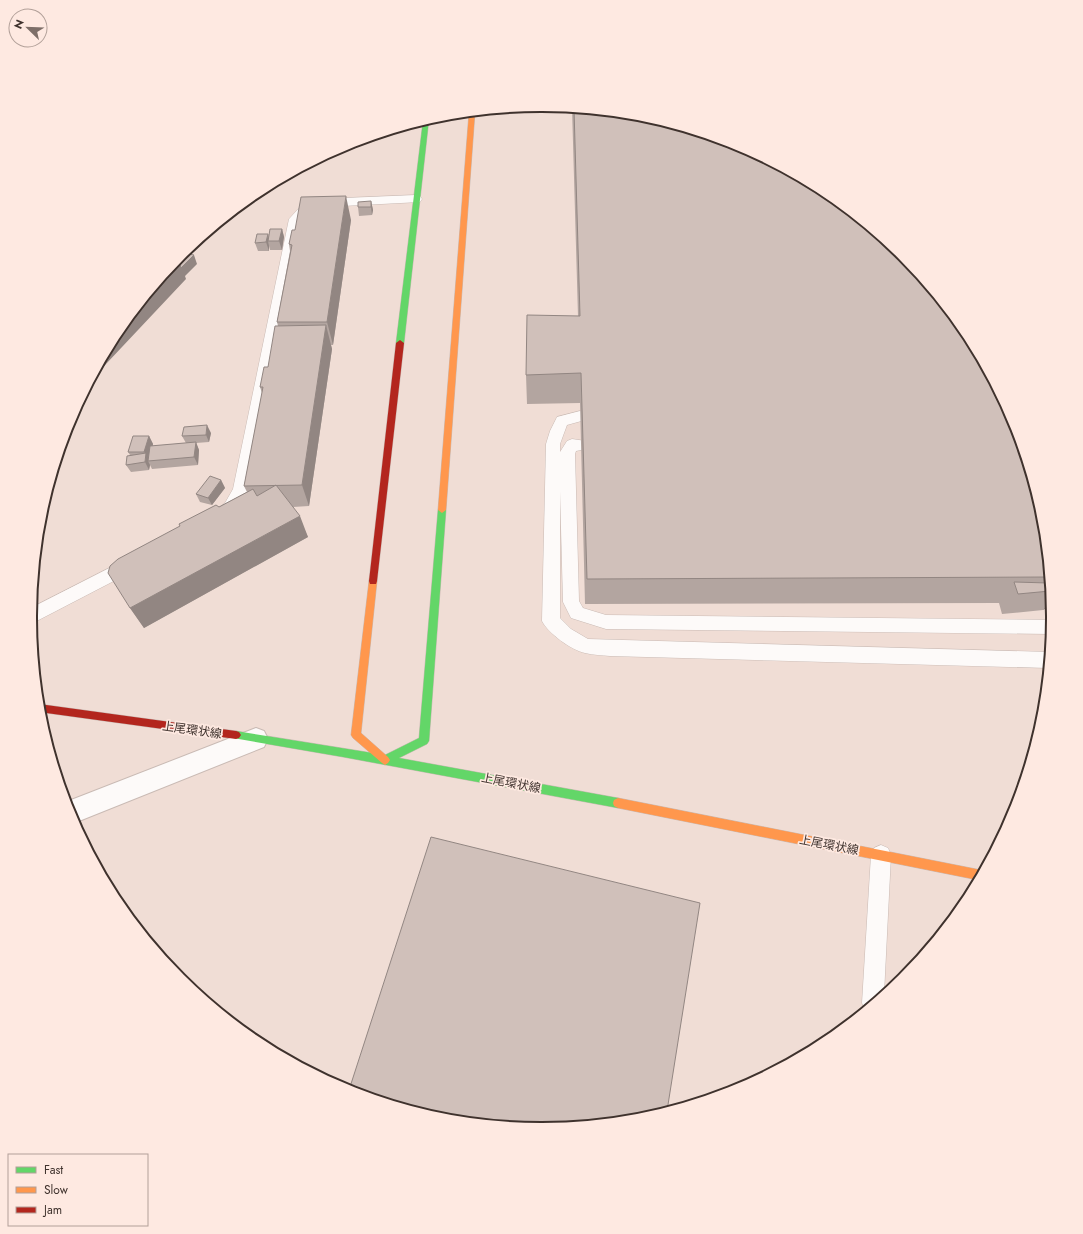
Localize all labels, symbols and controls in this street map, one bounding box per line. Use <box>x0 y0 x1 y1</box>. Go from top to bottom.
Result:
north arrow <box>8 8 48 48</box>
text: N <box>10 17 28 31</box>
street label: 上尾環状線 <box>161 717 223 743</box>
street label: 上尾環状線 <box>480 768 542 798</box>
street label: 上尾環状線 <box>798 830 860 860</box>
legend <box>8 1154 148 1226</box>
text: Fast <box>44 1161 63 1179</box>
text: Slow <box>44 1181 69 1199</box>
text: Jam <box>42 1201 62 1219</box>

